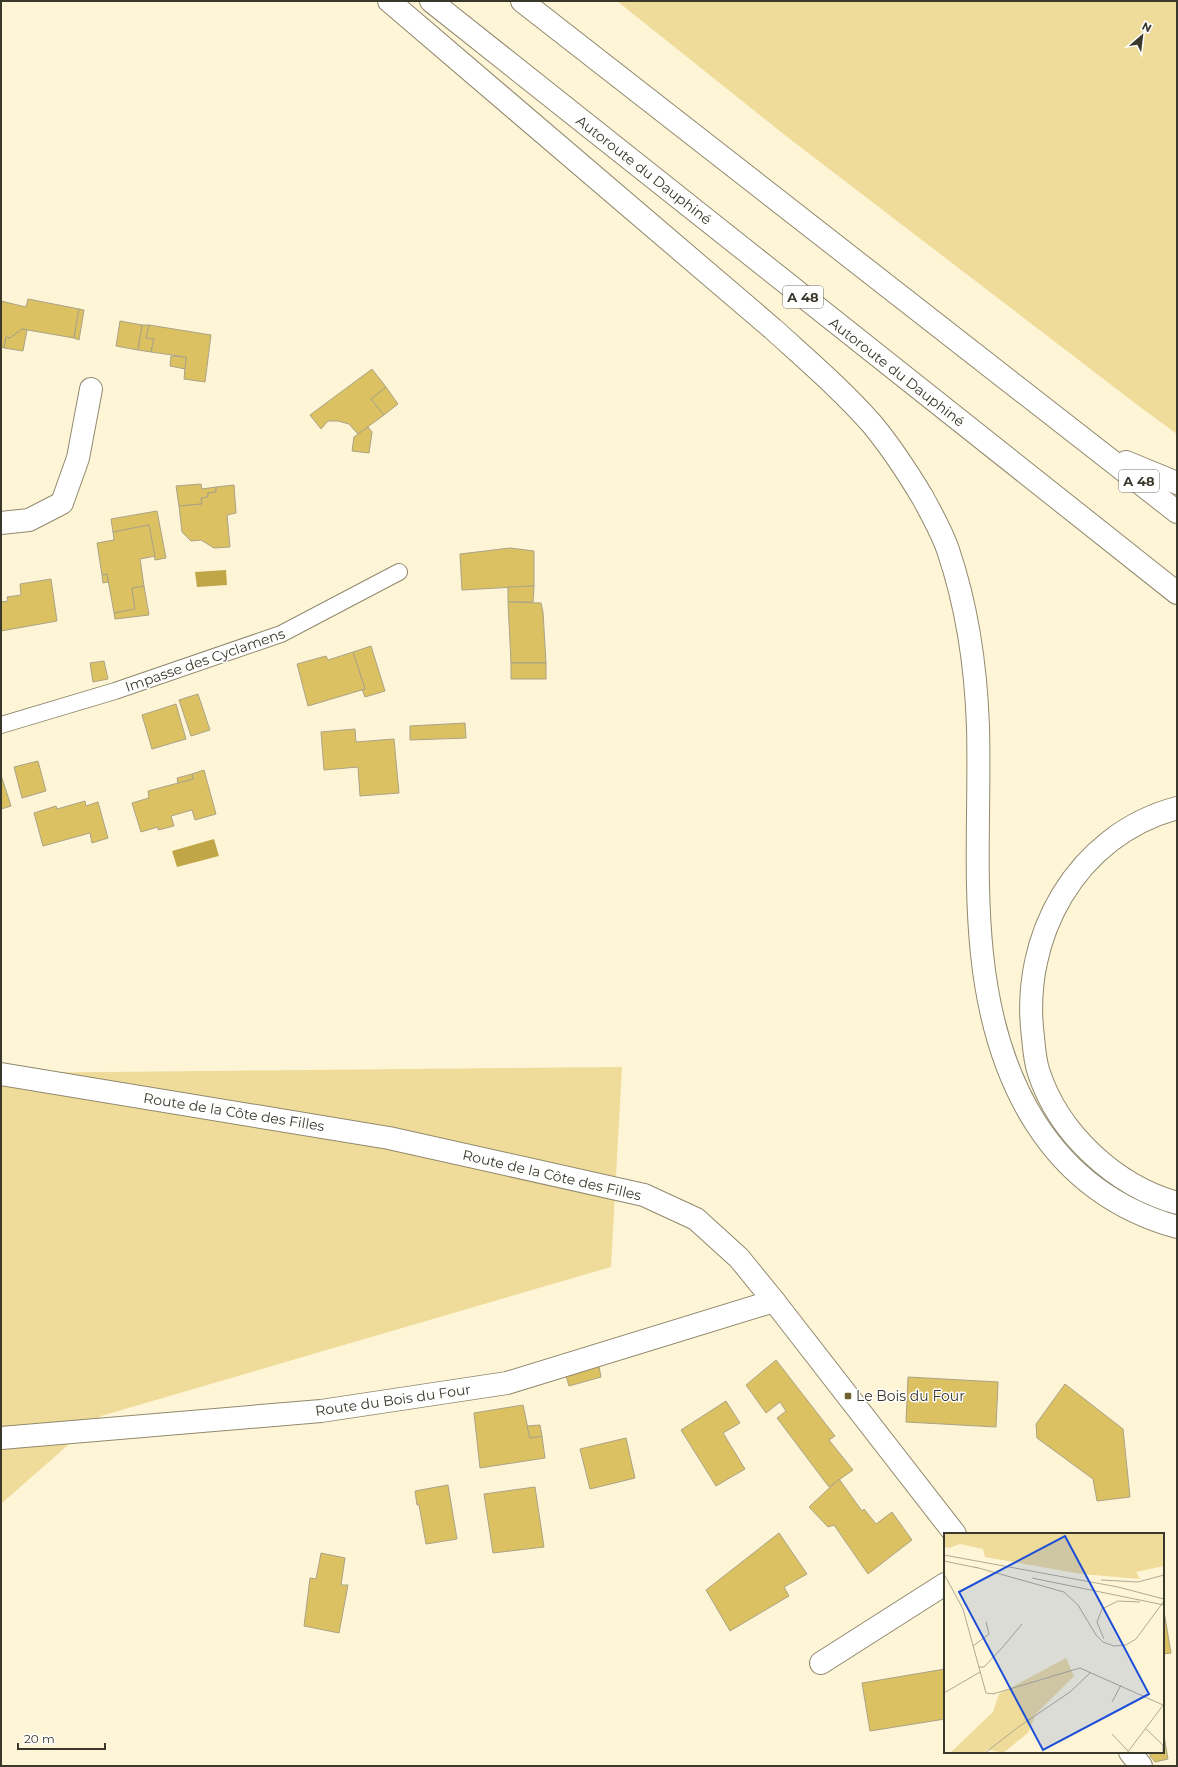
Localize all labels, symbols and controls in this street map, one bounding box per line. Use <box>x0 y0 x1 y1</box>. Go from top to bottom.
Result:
north arrow <box>1122 16 1162 56</box>
text: N <box>1139 19 1154 35</box>
street label: Autoroute du Dauphiné <box>573 111 715 229</box>
road number: A 48 <box>783 286 823 308</box>
street label: Autoroute du Dauphiné <box>826 313 968 431</box>
road number: A 48 <box>1119 470 1159 492</box>
street label: Impasse des Cyclamens <box>123 624 287 696</box>
street label: Route de la Côte des Filles <box>142 1089 326 1135</box>
street label: Route de la Côte des Filles <box>461 1146 643 1204</box>
street label: Route du Bois du Four <box>314 1380 472 1420</box>
place label: Le Bois du Four <box>856 1387 965 1405</box>
marker: Le Bois du Four <box>843 1391 853 1401</box>
inset map <box>944 1533 1164 1753</box>
scale bar <box>18 1725 105 1751</box>
text: 20 m <box>24 1731 55 1746</box>

